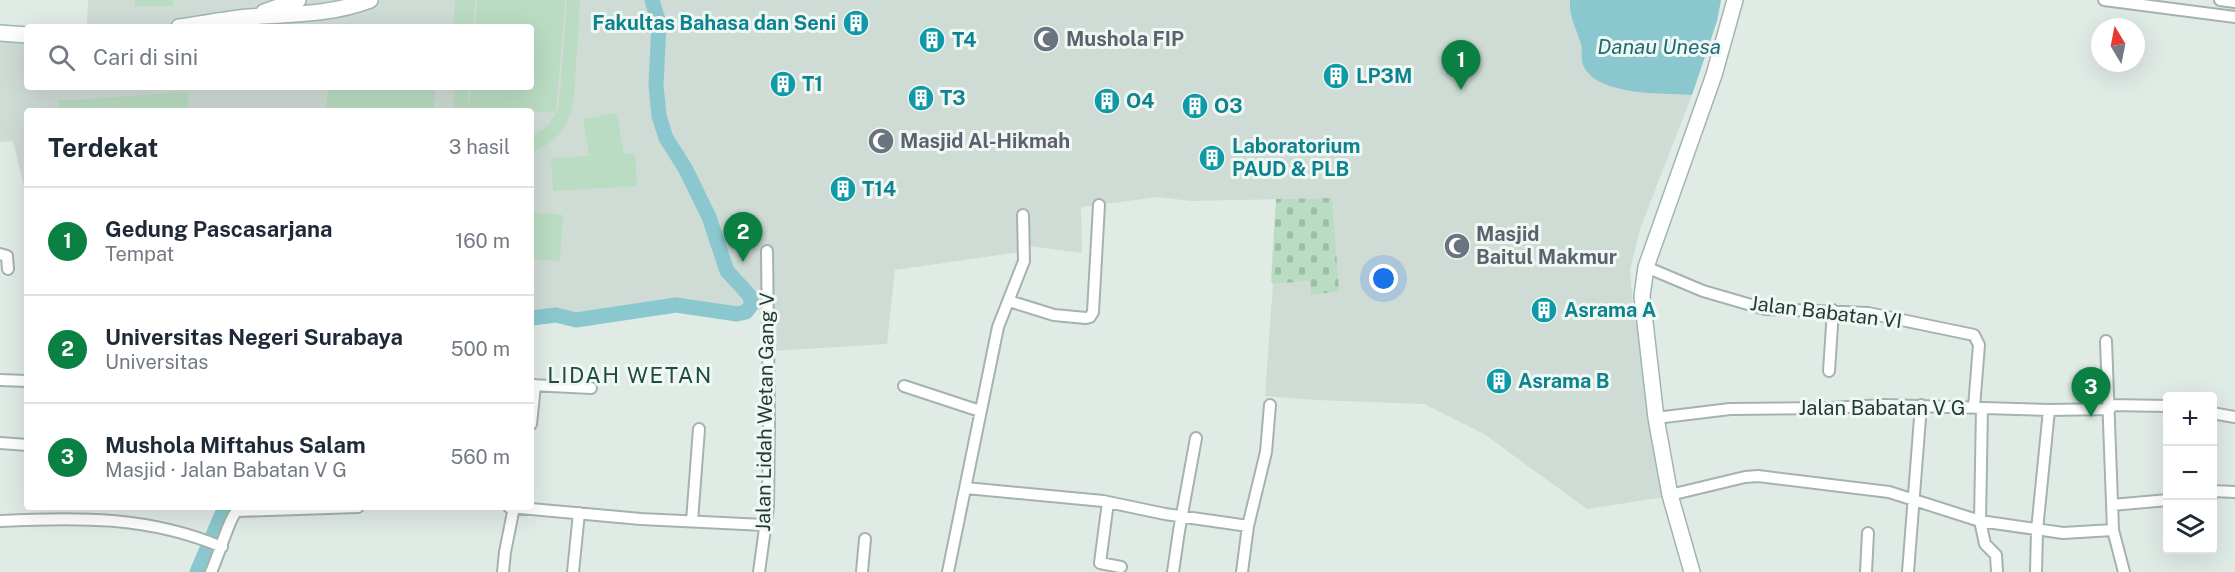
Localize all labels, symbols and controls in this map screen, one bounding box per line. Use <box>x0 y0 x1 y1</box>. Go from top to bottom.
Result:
building icon: Fakultas Bahasa dan Seni <box>841 8 871 38</box>
place label: Fakultas Bahasa dan Seni <box>592 11 836 35</box>
north arrow <box>2091 18 2145 72</box>
search box <box>24 24 534 90</box>
mosque icon: Mushola FIP <box>1031 24 1061 54</box>
building icon: T4 <box>917 25 947 55</box>
place label: Mushola FIP <box>1066 27 1184 51</box>
place label: T4 <box>952 28 976 52</box>
water label: Danau Unesa <box>1597 34 1721 59</box>
pin: 1 <box>1442 40 1480 90</box>
icon: search <box>45 41 78 74</box>
text: Cari di sini <box>93 44 198 70</box>
building icon: LP3M <box>1321 61 1351 91</box>
place label: LP3M <box>1356 64 1412 88</box>
building icon: T1 <box>768 69 798 99</box>
place label: T1 <box>802 72 823 96</box>
building icon: T3 <box>906 83 936 113</box>
place label: T3 <box>940 86 966 110</box>
building icon: O4 <box>1092 86 1122 116</box>
place label: O4 <box>1126 89 1154 113</box>
building icon: O3 <box>1180 91 1210 121</box>
place label: O3 <box>1214 94 1243 118</box>
mosque icon: Masjid Al-Hikmah <box>866 126 896 156</box>
place label: Masjid Al-Hikmah <box>900 129 1070 153</box>
text: Terdekat <box>48 132 158 163</box>
place label: Laboratorium PAUD & PLB <box>1232 134 1360 181</box>
text: 3 hasil <box>449 135 510 159</box>
building icon: Laboratorium PAUD & PLB <box>1197 143 1227 173</box>
building icon: T14 <box>828 174 858 204</box>
place label: T14 <box>862 177 896 201</box>
pin: 2 <box>724 212 762 262</box>
text: Gedung Pascasarjana <box>105 216 333 242</box>
place label: Masjid Baitul Makmur <box>1476 222 1617 269</box>
text: 1 <box>63 229 72 253</box>
text: 160 m <box>455 229 510 253</box>
mosque icon: Masjid Baitul Makmur <box>1442 231 1472 261</box>
text: Tempat <box>105 242 174 266</box>
your location <box>1369 264 1398 293</box>
street label: Jalan Babatan VI <box>1749 291 1903 333</box>
street label: Jalan Lidah Wetan Gang V <box>751 292 779 532</box>
building icon: Asrama A <box>1529 295 1559 325</box>
place label: Asrama A <box>1564 298 1656 322</box>
text: Universitas Negeri Surabaya <box>105 324 403 350</box>
text: 2 <box>61 337 74 361</box>
text: 500 m <box>451 337 510 361</box>
text: Universitas <box>105 350 208 374</box>
district label: LIDAH WETAN <box>547 362 713 388</box>
building icon: Asrama B <box>1484 366 1514 396</box>
pin: 3 <box>2072 368 2110 417</box>
place label: Asrama B <box>1518 369 1610 393</box>
map controls <box>2163 392 2217 554</box>
button: + <box>2163 392 2217 446</box>
street label: Jalan Babatan V G <box>1799 396 1965 420</box>
text: Mushola Miftahus Salam <box>105 432 366 458</box>
text: 3 <box>61 445 74 469</box>
text: 560 m <box>450 445 510 469</box>
button: − <box>2163 446 2217 500</box>
text: Masjid · Jalan Babatan V G <box>105 458 347 482</box>
button: layers <box>2163 500 2217 554</box>

